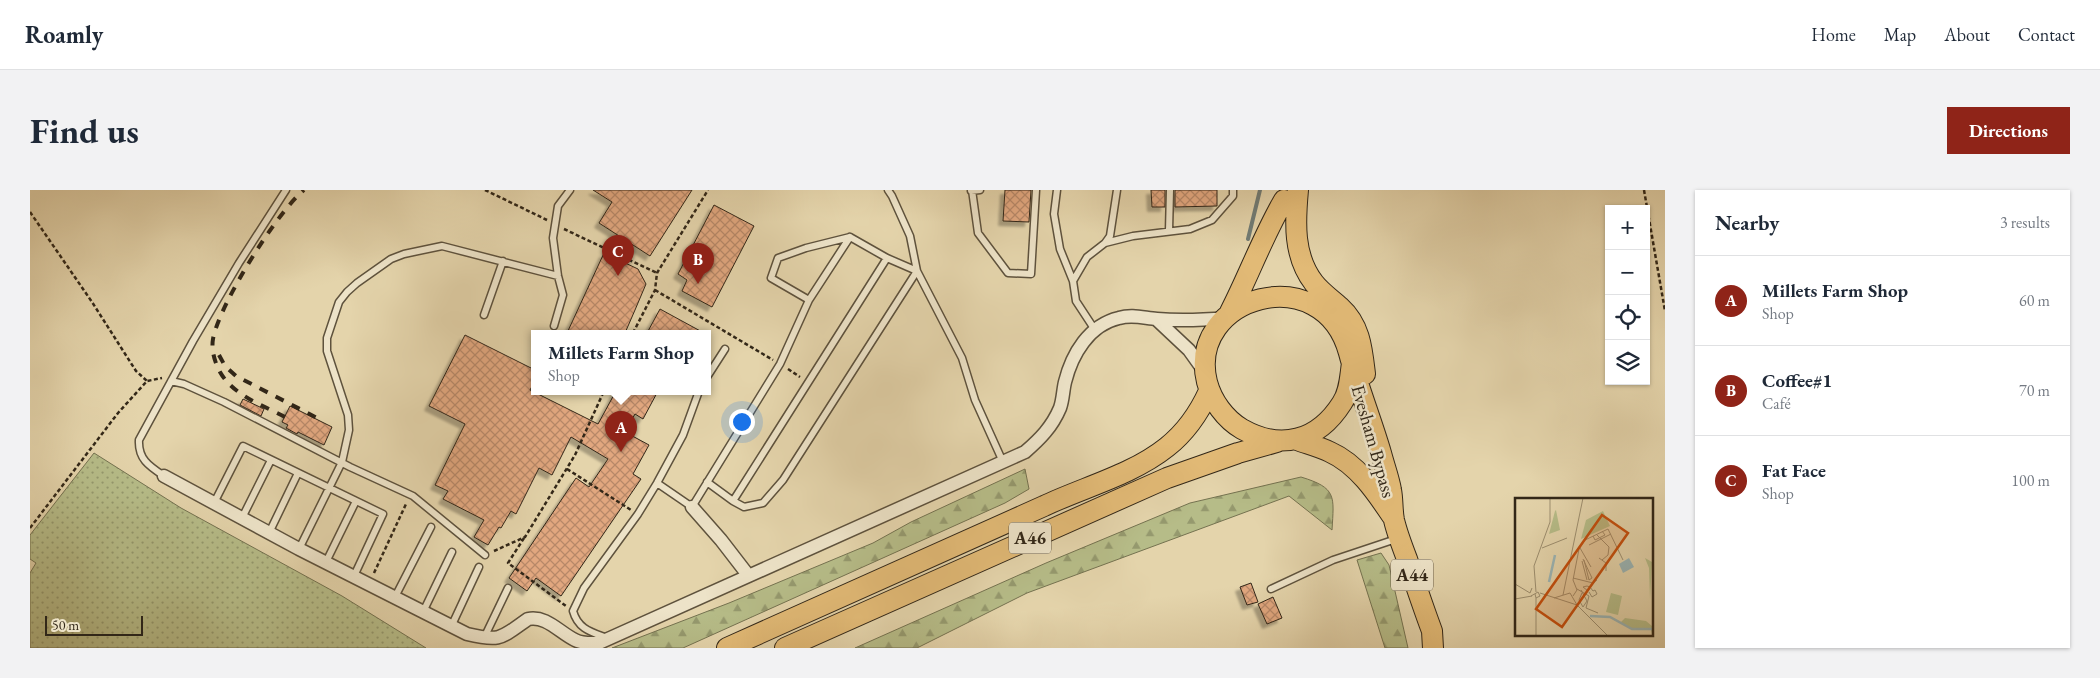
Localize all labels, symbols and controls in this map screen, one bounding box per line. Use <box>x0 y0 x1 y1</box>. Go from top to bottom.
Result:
text: Roamly <box>25 19 103 50</box>
text: Home <box>1811 23 1856 46</box>
text: Map <box>1884 23 1916 46</box>
text: About <box>1944 23 1990 46</box>
text: Contact <box>2018 23 2075 46</box>
button: Directions <box>1947 107 2070 154</box>
text: Find us <box>30 108 139 153</box>
map controls <box>1605 205 1650 385</box>
button: + <box>1605 205 1650 250</box>
text: Nearby <box>1715 209 1779 236</box>
text: 3 results <box>2000 212 2050 233</box>
pin: C <box>602 235 634 276</box>
pin: B <box>682 243 714 284</box>
button: − <box>1605 250 1650 295</box>
text: Millets Farm Shop <box>1762 278 1908 303</box>
text: A <box>1725 290 1737 311</box>
text: 60 m <box>2019 290 2050 311</box>
button: locate <box>1605 295 1650 340</box>
text: Shop <box>1762 303 1794 324</box>
popup <box>531 330 711 395</box>
text: Millets Farm Shop <box>548 340 694 365</box>
button: layers <box>1605 340 1650 385</box>
text: Shop <box>548 365 580 386</box>
text: Coffee#1 <box>1762 368 1832 393</box>
text: B <box>1726 380 1736 401</box>
text: 70 m <box>2019 380 2050 401</box>
street label: Evesham Bypass <box>1345 382 1402 500</box>
text: Café <box>1762 393 1791 414</box>
your location <box>729 409 755 435</box>
pin: A <box>605 411 637 452</box>
text: Fat Face <box>1762 458 1826 483</box>
text: C <box>1725 470 1737 491</box>
text: 100 m <box>2011 470 2050 491</box>
text: Shop <box>1762 483 1794 504</box>
inset map <box>1515 498 1652 636</box>
road number: A46 <box>1009 522 1051 553</box>
road number: A44 <box>1391 560 1433 590</box>
scale bar <box>45 613 142 636</box>
text: 50 m <box>52 616 79 634</box>

